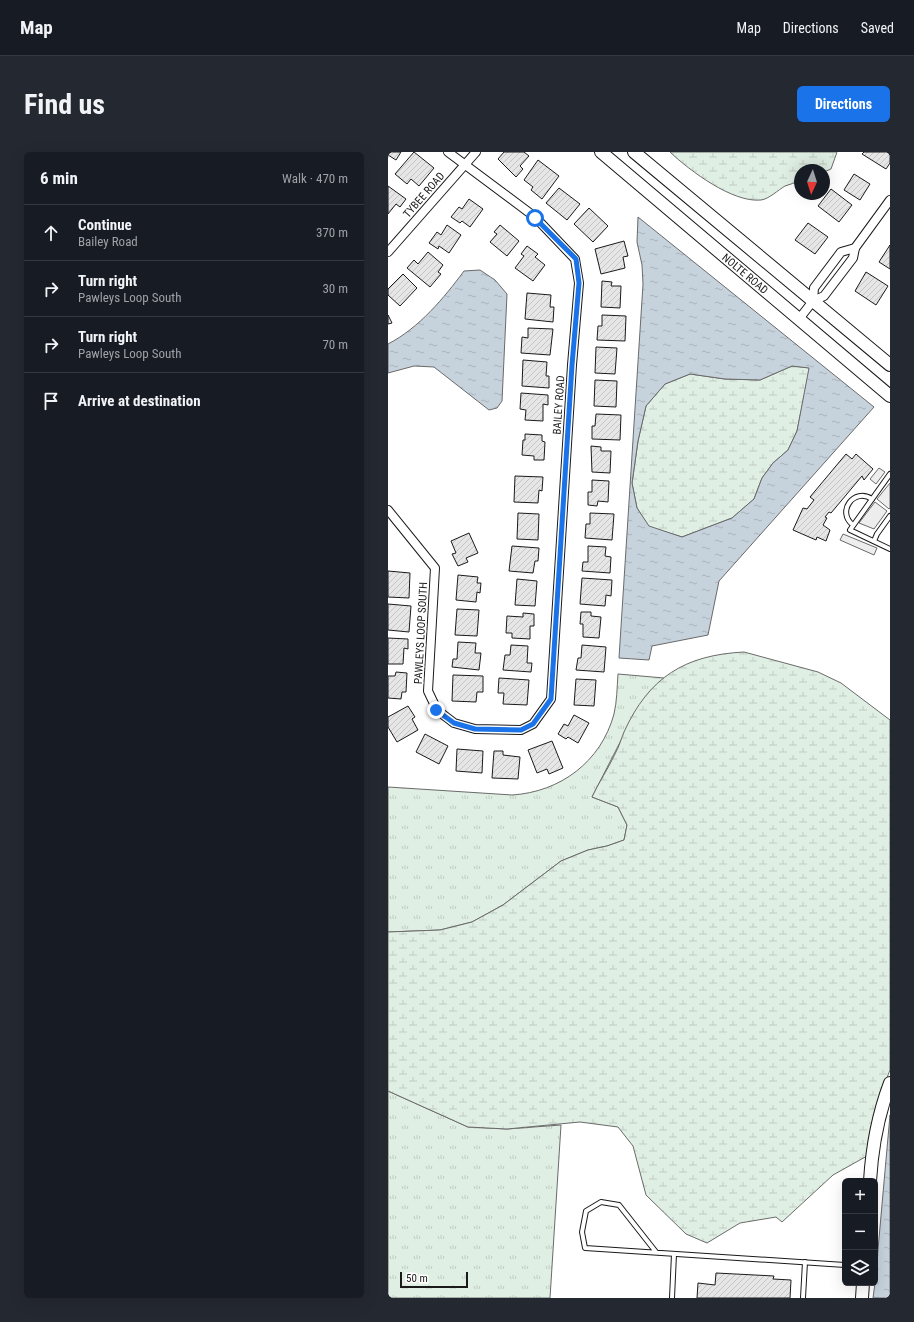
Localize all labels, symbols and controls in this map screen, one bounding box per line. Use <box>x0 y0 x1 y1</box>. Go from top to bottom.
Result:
text: Map <box>20 16 53 39</box>
text: Map <box>737 20 761 36</box>
text: Directions <box>783 20 839 36</box>
text: Saved <box>861 20 894 36</box>
button: Directions <box>797 86 890 122</box>
text: Find us <box>24 88 105 121</box>
north arrow <box>794 164 830 200</box>
text: 6 min <box>40 168 78 188</box>
street label: TYBEE ROAD <box>401 170 447 220</box>
text: Walk · 470 m <box>282 171 348 186</box>
route start <box>526 209 544 227</box>
text: Continue <box>78 216 132 234</box>
icon: ahead <box>40 222 62 244</box>
text: 370 m <box>316 225 348 240</box>
text: Bailey Road <box>78 234 138 249</box>
street label: NOLTE ROAD <box>719 251 771 297</box>
text: Turn right <box>78 272 137 290</box>
icon: right <box>40 278 62 300</box>
text: 30 m <box>322 281 348 296</box>
text: Pawleys Loop South <box>78 290 181 305</box>
text: Turn right <box>78 328 137 346</box>
icon: right <box>40 334 62 356</box>
text: 70 m <box>322 337 348 352</box>
text: Pawleys Loop South <box>78 346 181 361</box>
street label: BAILEY ROAD <box>550 375 568 435</box>
icon: arrive <box>40 390 62 412</box>
text: Arrive at destination <box>78 392 201 410</box>
street label: PAWLEYS LOOP SOUTH <box>412 582 430 684</box>
route end <box>427 701 445 719</box>
map controls <box>842 1178 878 1286</box>
button: + <box>842 1178 878 1214</box>
button: − <box>842 1214 878 1250</box>
button: layers <box>842 1250 878 1286</box>
scale bar <box>400 1270 468 1289</box>
text: 50 m <box>406 1272 428 1285</box>

